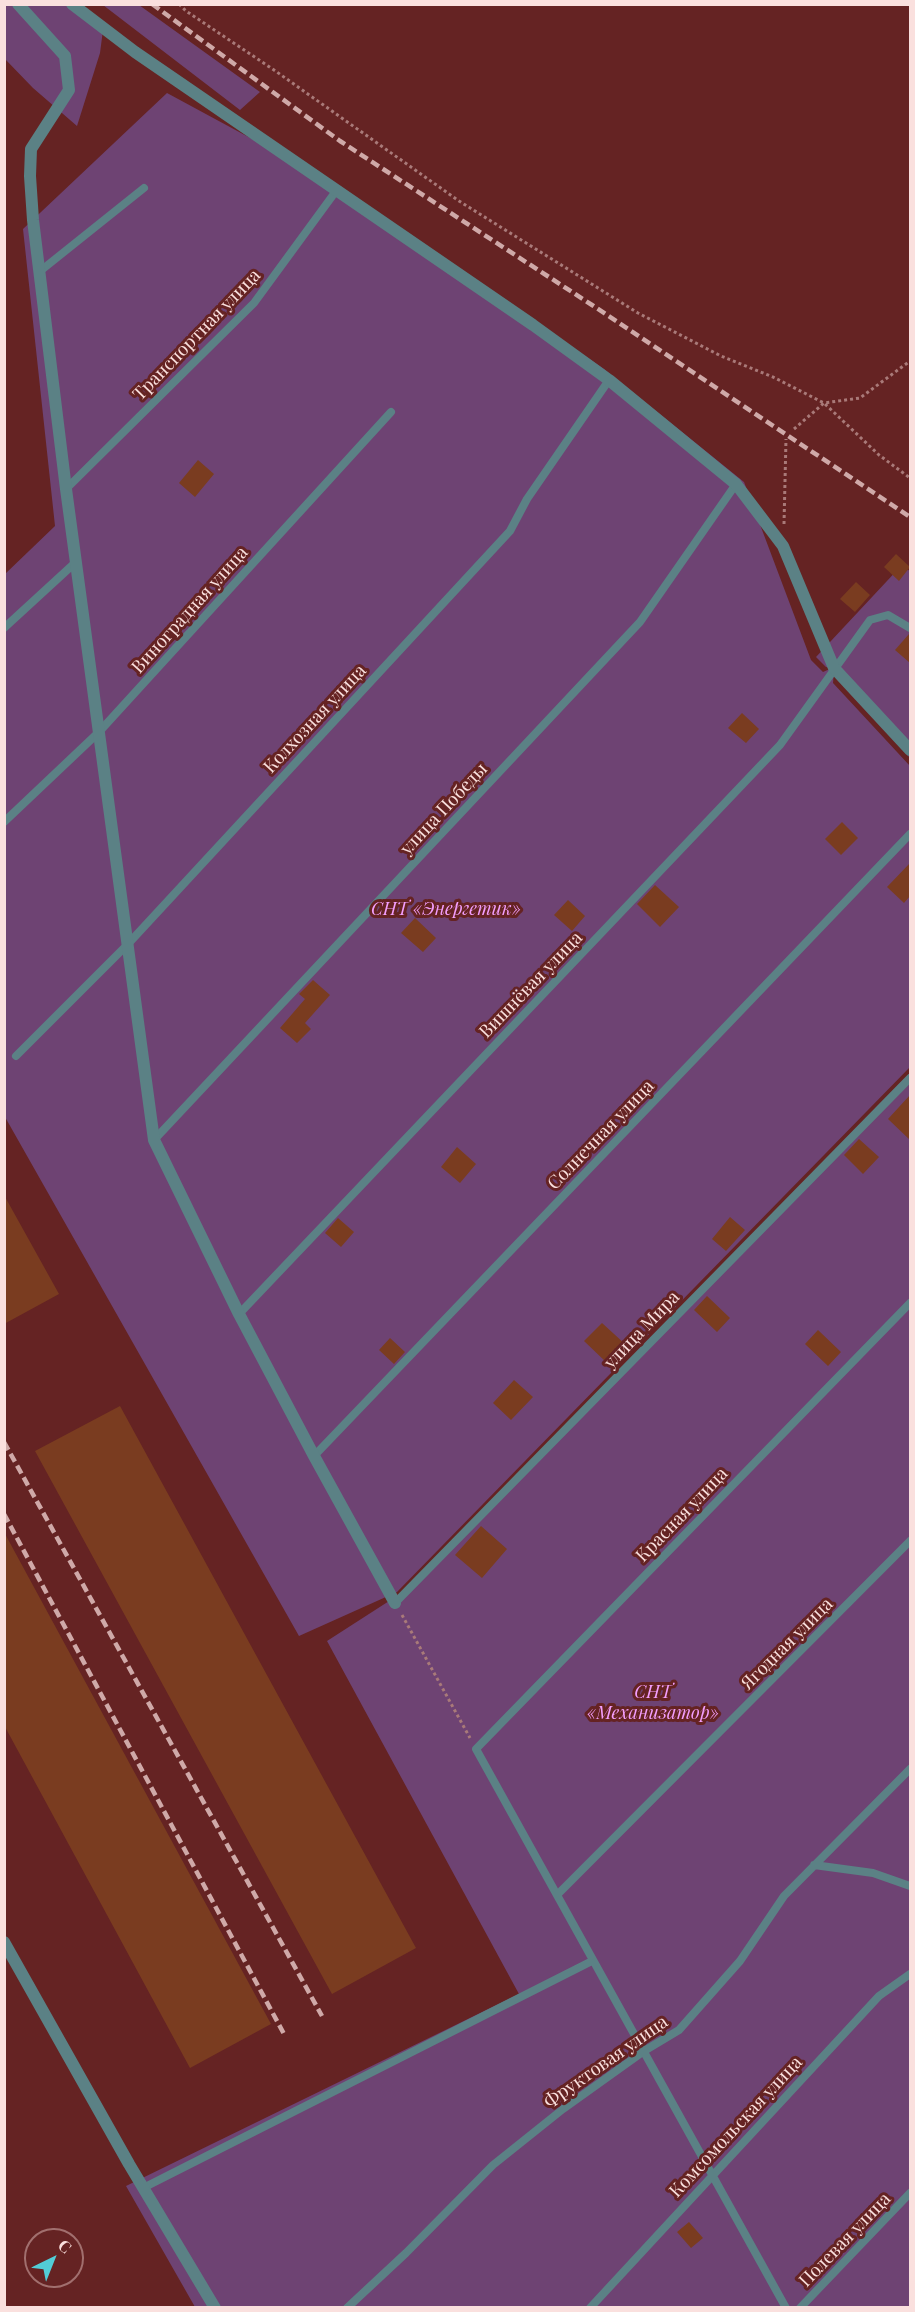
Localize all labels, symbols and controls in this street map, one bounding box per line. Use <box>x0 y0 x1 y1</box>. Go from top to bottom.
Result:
street label: Транспортная улица <box>129 265 265 405</box>
street label: Виноградная улица <box>127 542 253 678</box>
street label: Колхозная улица <box>259 660 371 778</box>
street label: улица Победы <box>396 759 492 859</box>
park label: СНТ «Энергетик» <box>371 898 521 920</box>
street label: Вишнёвая улица <box>475 927 587 1043</box>
street label: Солнечная улица <box>543 1076 659 1194</box>
street label: улица Мира <box>600 1287 684 1373</box>
street label: Красная улица <box>632 1463 732 1567</box>
street label: Ягодная улица <box>737 1594 837 1694</box>
park label: СНТ «Механизатор» <box>587 1681 719 1724</box>
street label: Фруктовая улица <box>540 2011 672 2113</box>
street label: Комсомольская улица <box>665 2052 807 2202</box>
street label: Полевая улица <box>795 2188 895 2292</box>
north arrow <box>24 2228 84 2288</box>
text: С <box>54 2234 77 2257</box>

